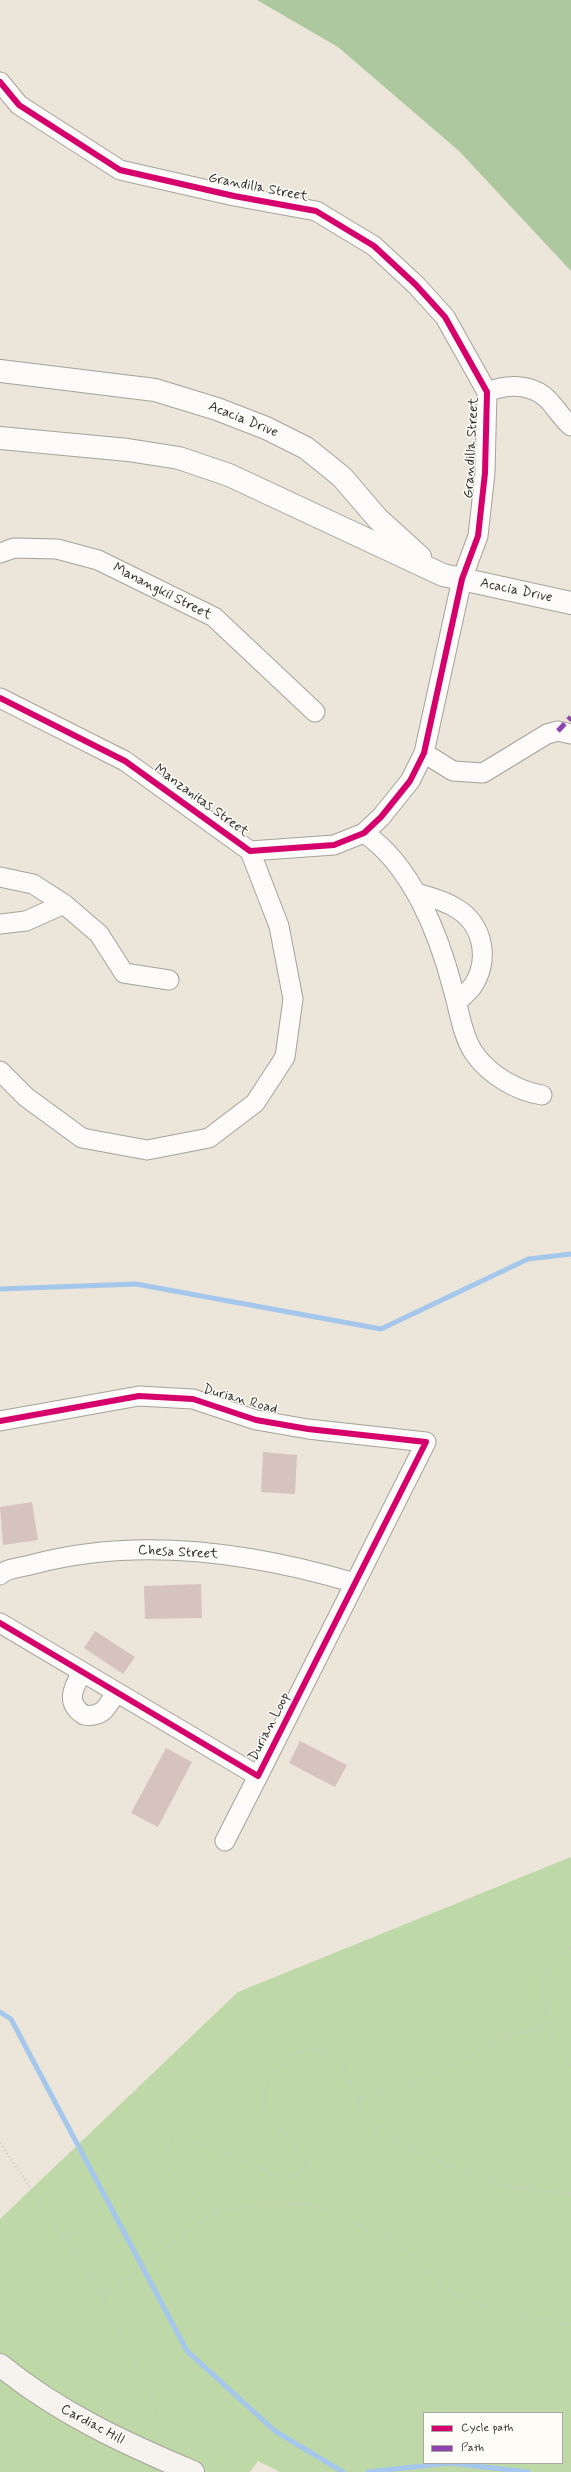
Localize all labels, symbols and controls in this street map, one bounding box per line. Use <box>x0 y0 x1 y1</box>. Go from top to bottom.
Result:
street label: Grandilla Street <box>207 170 309 206</box>
street label: Grandilla Street <box>461 397 483 499</box>
street label: Acacia Drive <box>206 398 280 442</box>
street label: Manangkil Street <box>110 560 214 624</box>
street label: Acacia Drive <box>478 575 554 607</box>
street label: Manzanitas Street <box>150 761 252 841</box>
street label: Durian Road <box>201 1381 279 1419</box>
street label: Chesa Street <box>137 1543 219 1563</box>
street label: Durian Loop <box>246 1690 294 1764</box>
street label: Cardiac Hill <box>57 2401 127 2449</box>
legend <box>423 2412 563 2464</box>
text: Cycle path <box>461 2420 513 2436</box>
text: Path <box>461 2440 484 2456</box>

